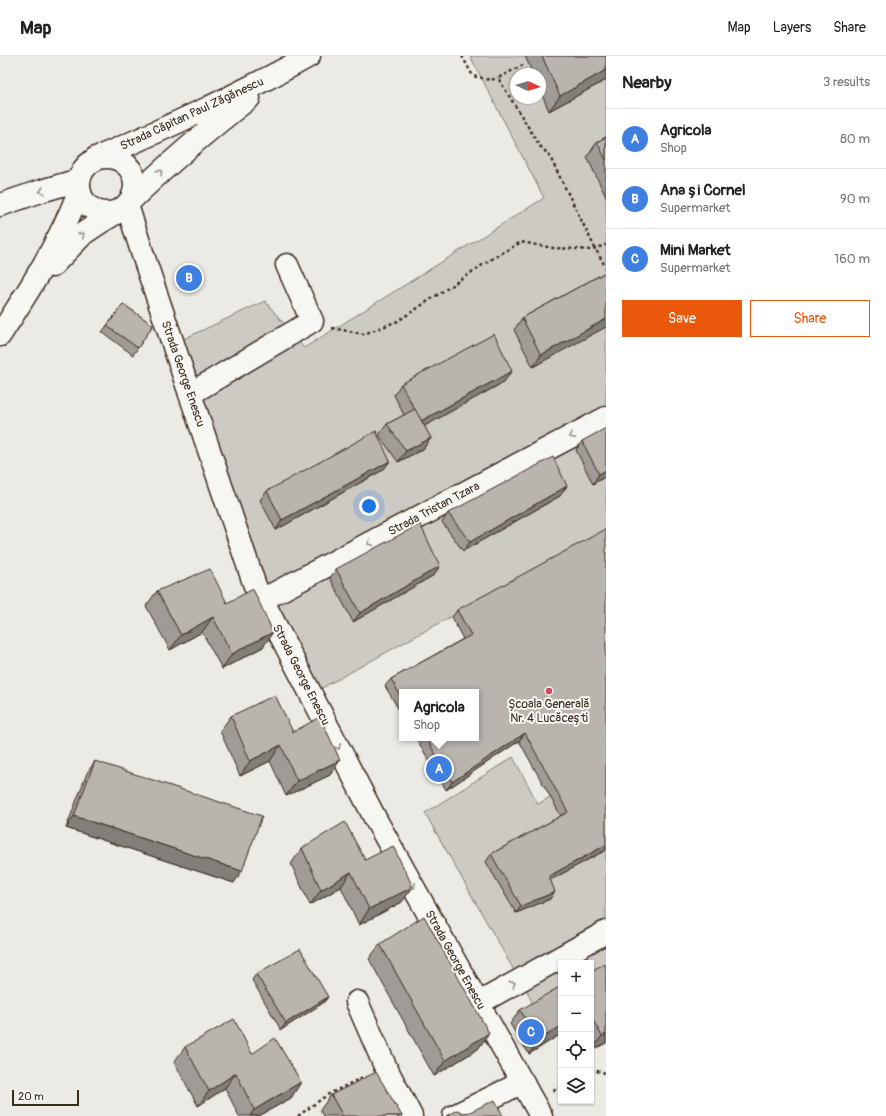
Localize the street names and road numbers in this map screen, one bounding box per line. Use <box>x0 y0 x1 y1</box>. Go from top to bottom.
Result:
street label: Strada Căpitan Paul Zăgănescu <box>118 74 266 154</box>
street label: Strada George Enescu <box>158 319 208 429</box>
street label: Strada Tristan Tzara <box>386 478 483 539</box>
street label: Strada George Enescu <box>269 622 333 728</box>
street label: Strada George Enescu <box>421 908 489 1012</box>

